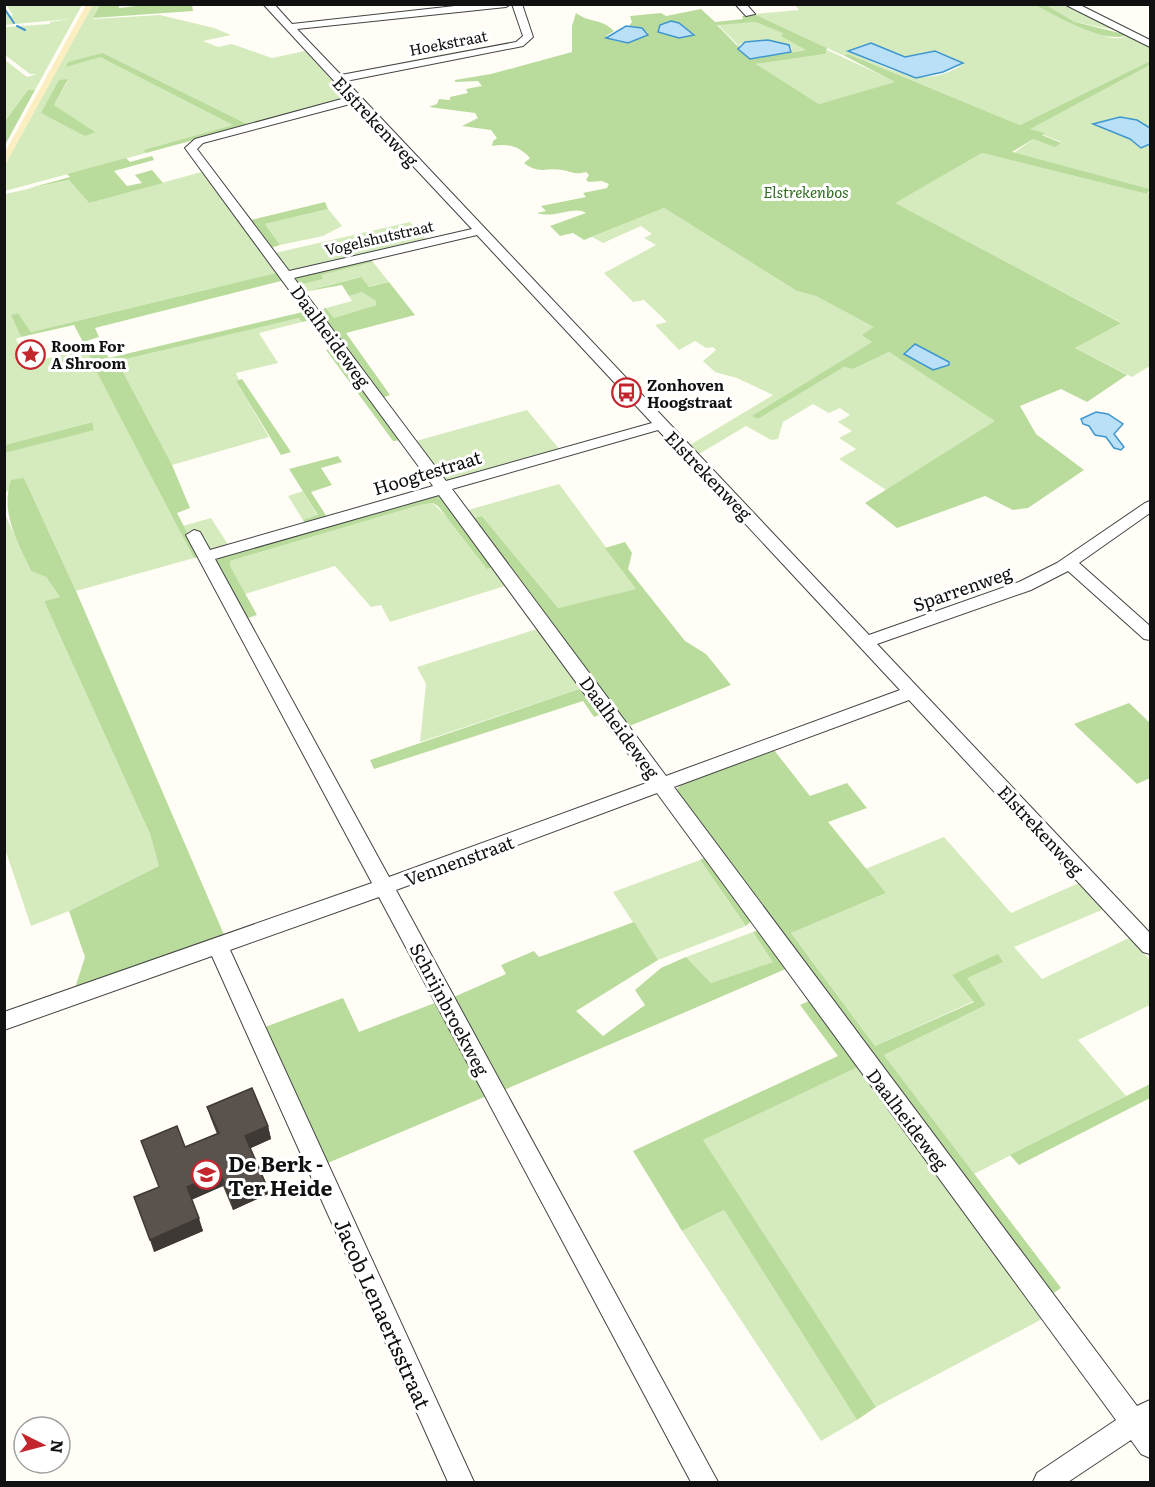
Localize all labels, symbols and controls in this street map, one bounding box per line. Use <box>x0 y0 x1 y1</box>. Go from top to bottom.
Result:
street label: Hoekstraat <box>407 23 489 61</box>
street label: Elstrekenweg <box>327 70 426 173</box>
park label: Elstrekenbos <box>763 180 849 203</box>
street label: Vogelshutstraat <box>322 213 436 261</box>
street label: Daalheideweg <box>285 279 378 394</box>
place label: Room For A Shroom <box>51 334 126 374</box>
place icon: Room For A Shroom <box>14 338 46 370</box>
place label: Zonhoven Hoogstraat <box>647 373 733 413</box>
bus stop icon: Zonhoven Hoogstraat <box>610 377 642 409</box>
street label: Elstrekenweg <box>659 424 759 527</box>
street label: Hoogtestraat <box>370 443 485 501</box>
street label: Sparrenweg <box>909 558 1016 618</box>
street label: Daalheideweg <box>574 670 667 785</box>
street label: Elstrekenweg <box>992 779 1091 882</box>
street label: Vennenstraat <box>401 827 518 892</box>
street label: Schrijnbroekweg <box>404 938 497 1081</box>
street label: Daalheideweg <box>861 1063 956 1176</box>
place label: De Berk - Ter Heide <box>228 1147 332 1202</box>
school or university icon: De Berk - Ter Heide <box>191 1158 223 1190</box>
street label: Jacob Lenaertsstraat <box>328 1213 440 1414</box>
north arrow <box>12 1415 72 1475</box>
text: N <box>45 1439 71 1455</box>

